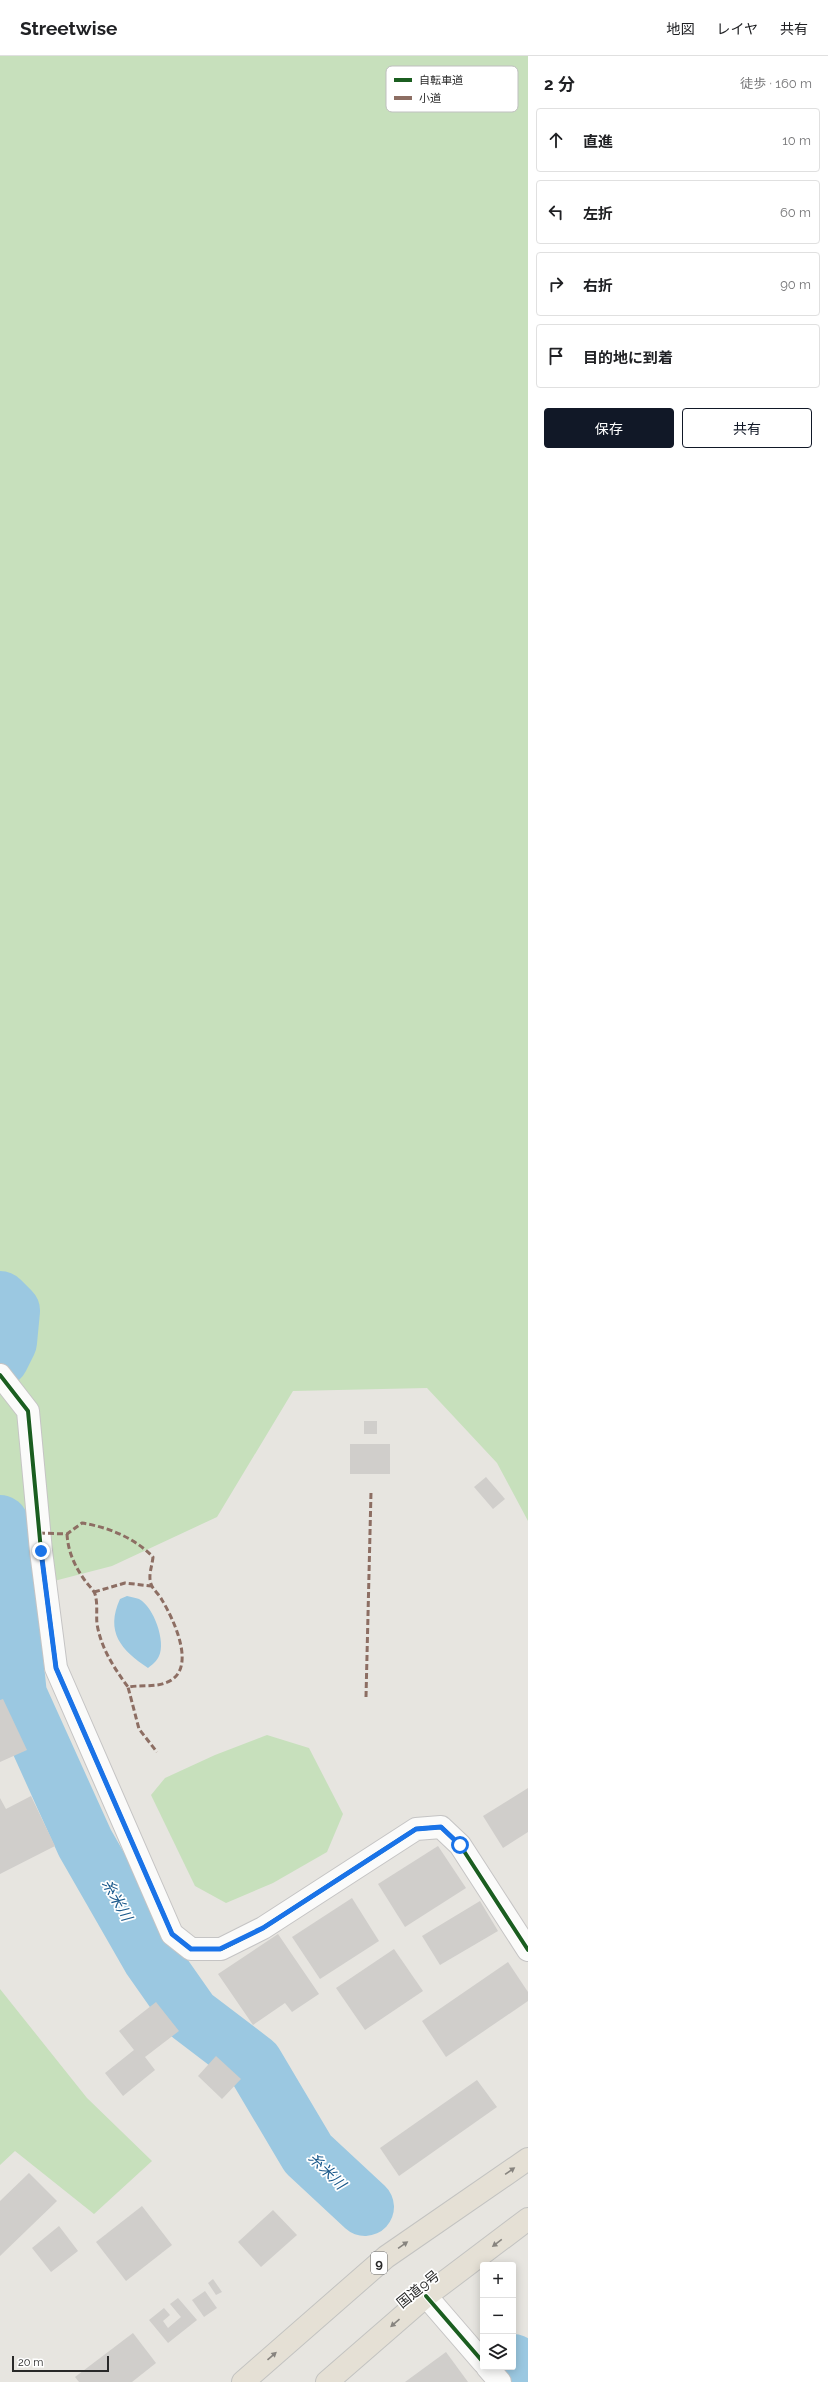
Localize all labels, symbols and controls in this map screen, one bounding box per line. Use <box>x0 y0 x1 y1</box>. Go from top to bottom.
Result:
text: Streetwise <box>20 17 117 39</box>
text: 地図 <box>666 21 694 37</box>
text: レイヤ <box>716 21 758 37</box>
text: 共有 <box>780 21 808 37</box>
legend <box>386 66 518 112</box>
text: 自転車道 <box>419 74 463 87</box>
text: 2 分 <box>544 74 575 94</box>
text: 徒歩 · 160 m <box>740 76 812 91</box>
text: 小道 <box>419 92 441 105</box>
icon: ahead <box>545 129 567 151</box>
text: 直進 <box>583 133 613 151</box>
text: 10 m <box>782 133 811 148</box>
icon: left <box>545 201 567 223</box>
text: 左折 <box>583 205 613 223</box>
text: 60 m <box>780 205 811 220</box>
icon: right <box>545 273 567 295</box>
text: 右折 <box>583 277 613 295</box>
text: 90 m <box>780 277 811 292</box>
icon: arrive <box>545 345 567 367</box>
text: 目的地に到着 <box>583 349 673 367</box>
button: 保存 <box>544 408 674 448</box>
button: 共有 <box>682 408 812 448</box>
route end <box>32 1542 50 1560</box>
route start <box>451 1836 469 1854</box>
water label: 糸米川 <box>98 1876 137 1926</box>
water label: 糸米川 <box>305 2149 351 2195</box>
one-way arrow <box>505 2167 515 2175</box>
one-way arrow <box>491 2238 502 2247</box>
one-way arrow <box>398 2241 408 2249</box>
road number: 9 <box>371 2252 387 2274</box>
map controls <box>480 2262 516 2370</box>
button: + <box>480 2262 516 2298</box>
street label: 国道9号 <box>393 2267 443 2311</box>
button: − <box>480 2298 516 2334</box>
one-way arrow <box>390 2318 400 2328</box>
button: layers <box>480 2334 516 2370</box>
one-way arrow <box>267 2352 277 2361</box>
scale bar <box>12 2354 109 2373</box>
text: 20 m <box>18 2356 43 2369</box>

